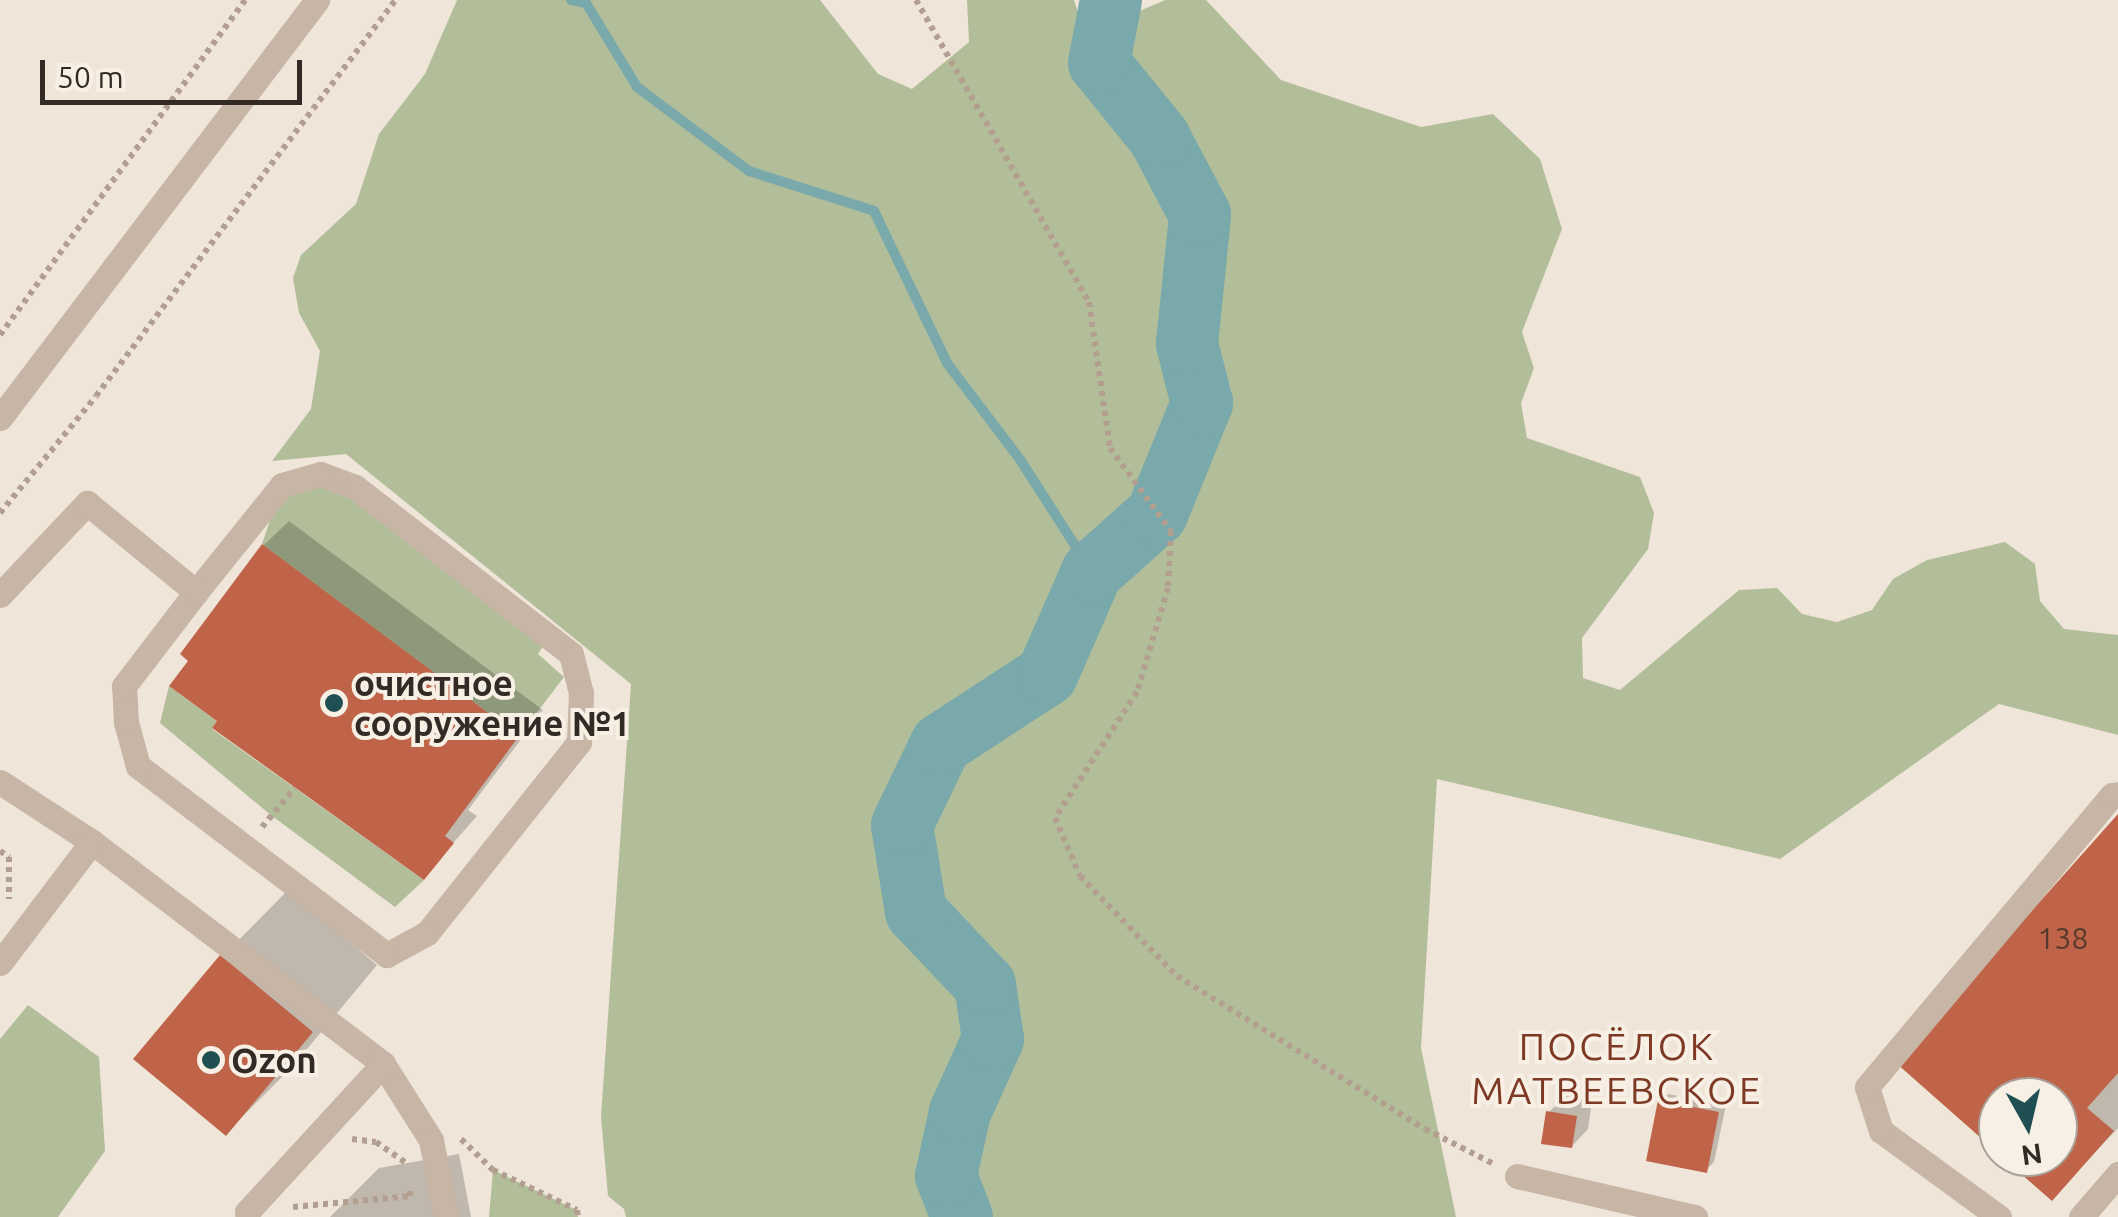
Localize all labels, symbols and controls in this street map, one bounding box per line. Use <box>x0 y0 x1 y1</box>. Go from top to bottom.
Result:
scale bar <box>45 40 308 102</box>
text: 50 m <box>57 60 124 94</box>
place label: очистное сооружение №1 <box>354 662 630 744</box>
marker: очистное сооружение №1 <box>323 692 345 714</box>
house number: 138 <box>2038 920 2088 956</box>
district label: ПОСЁЛОК МАТВЕЕВСКОЕ <box>1471 1024 1763 1114</box>
place label: Ozon <box>231 1039 317 1081</box>
marker: Ozon <box>200 1049 222 1071</box>
north arrow <box>1978 1077 2078 1177</box>
text: N <box>2019 1138 2044 1172</box>

